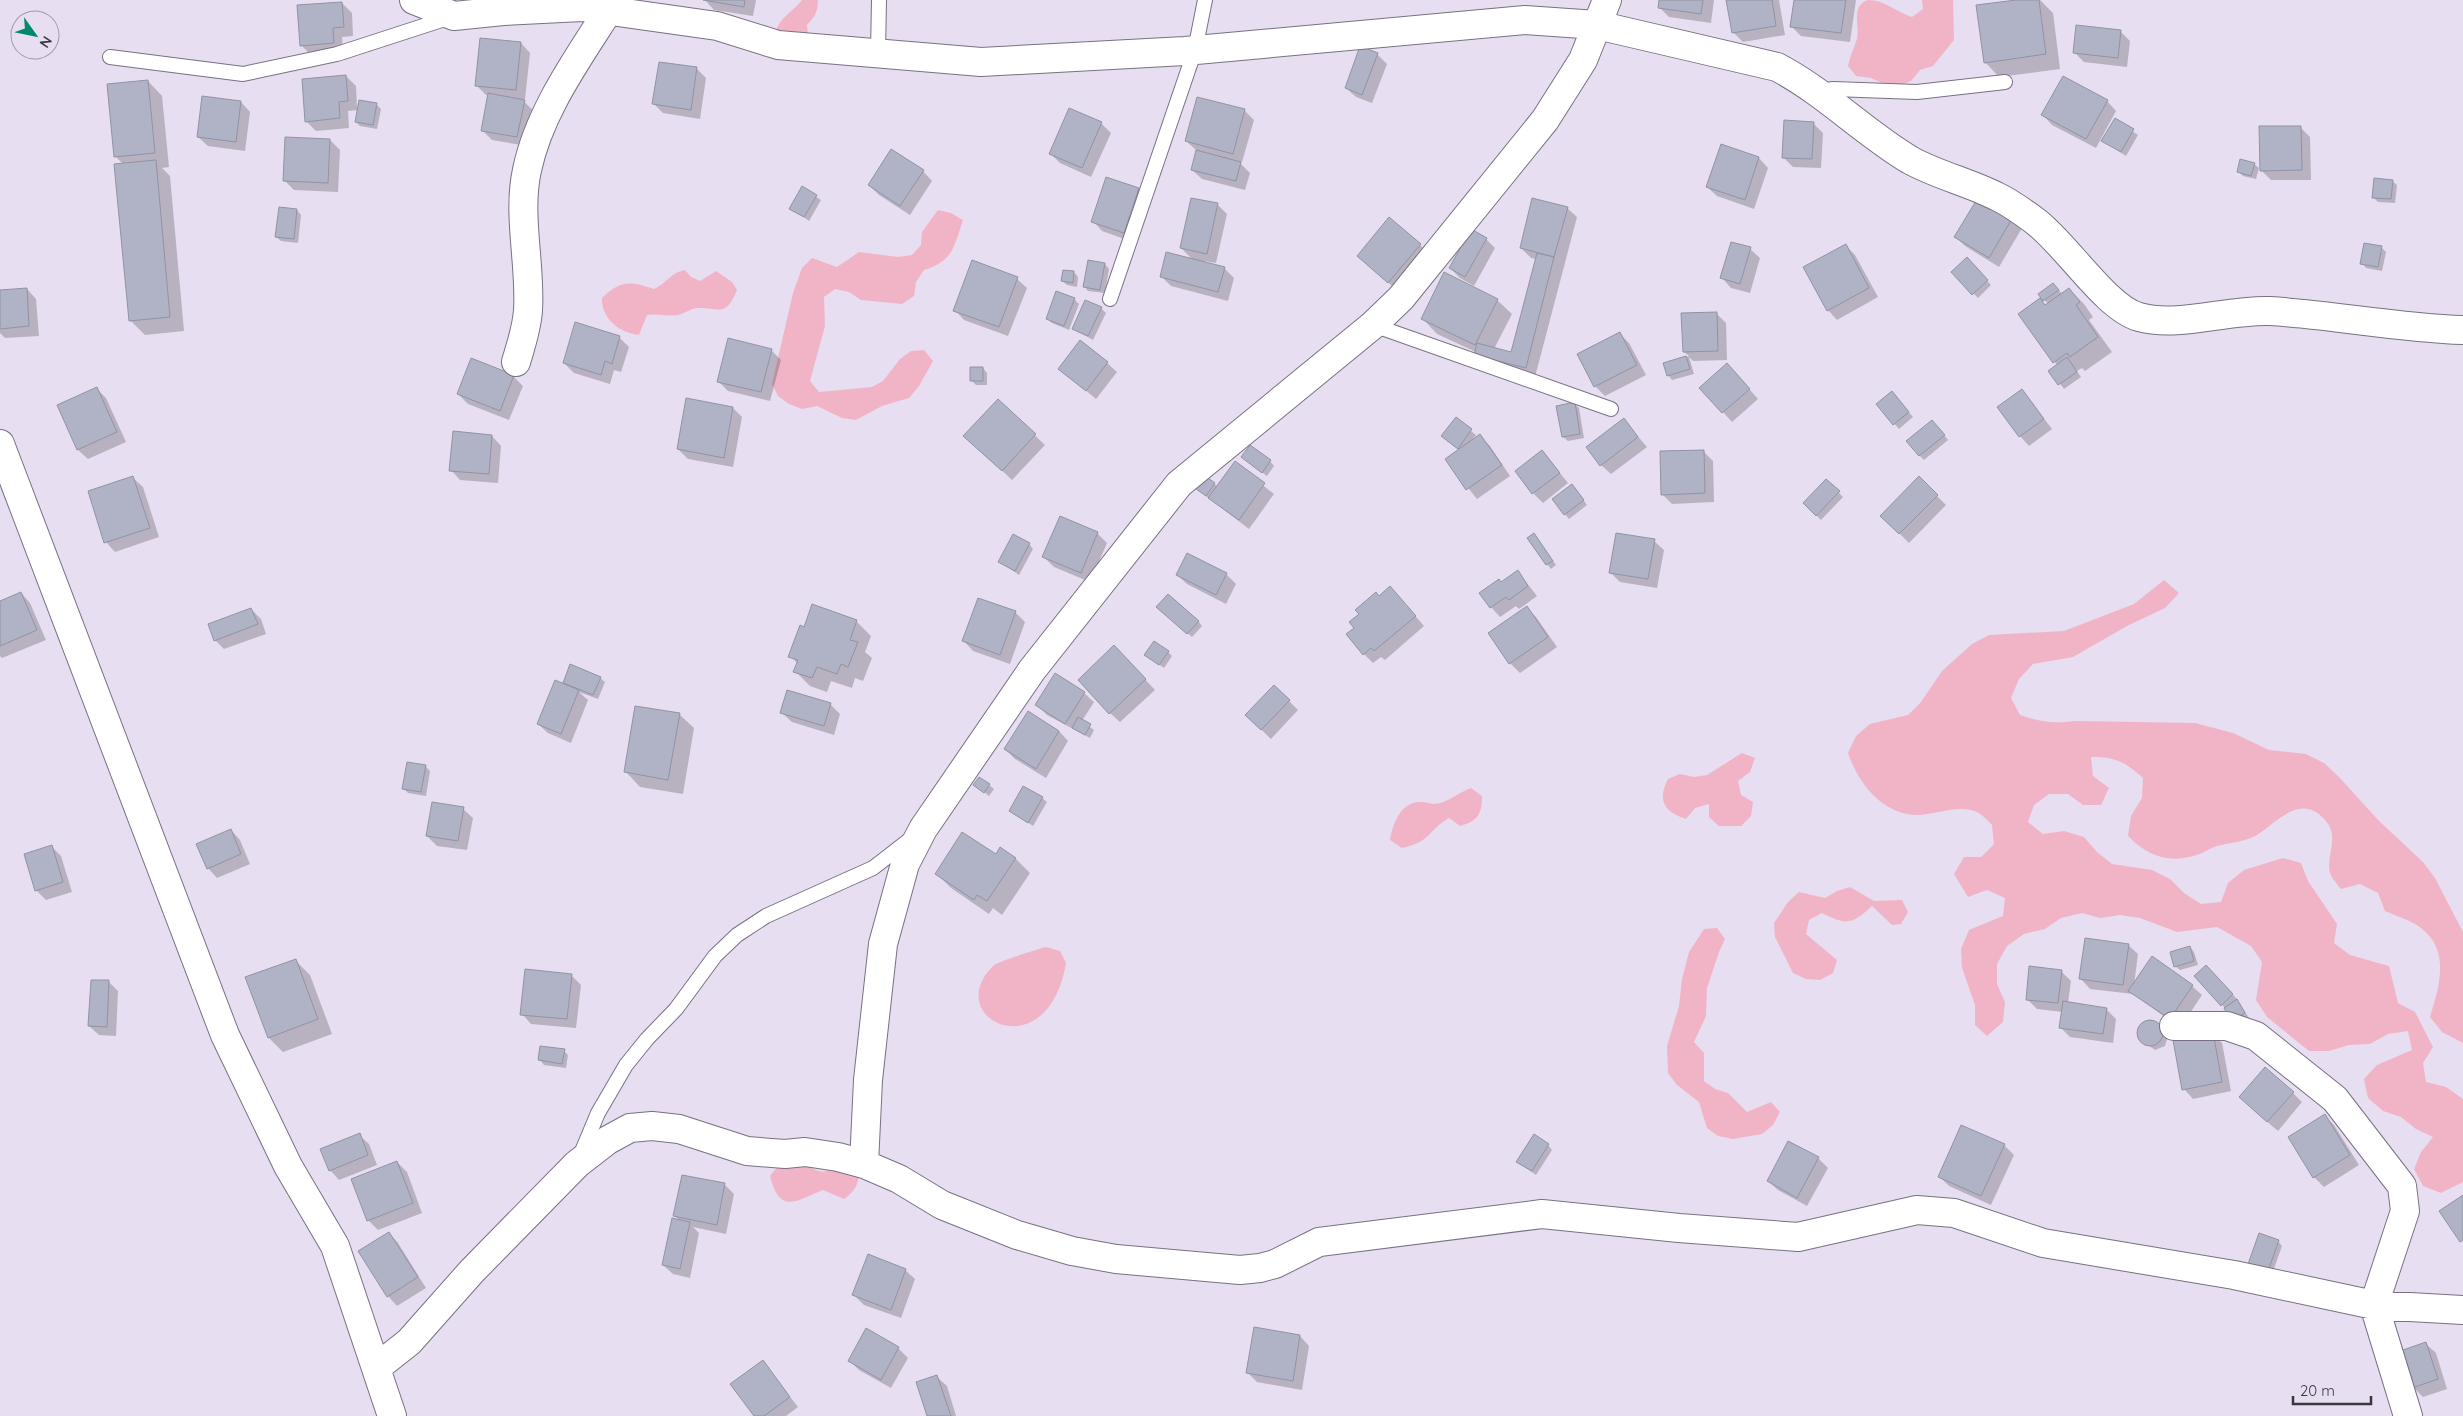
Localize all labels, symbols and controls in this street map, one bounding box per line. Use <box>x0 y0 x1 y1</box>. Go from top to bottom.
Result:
north arrow <box>10 10 60 60</box>
text: N <box>36 33 56 51</box>
scale bar <box>2293 1374 2370 1406</box>
text: 20 m <box>2300 1381 2335 1400</box>

